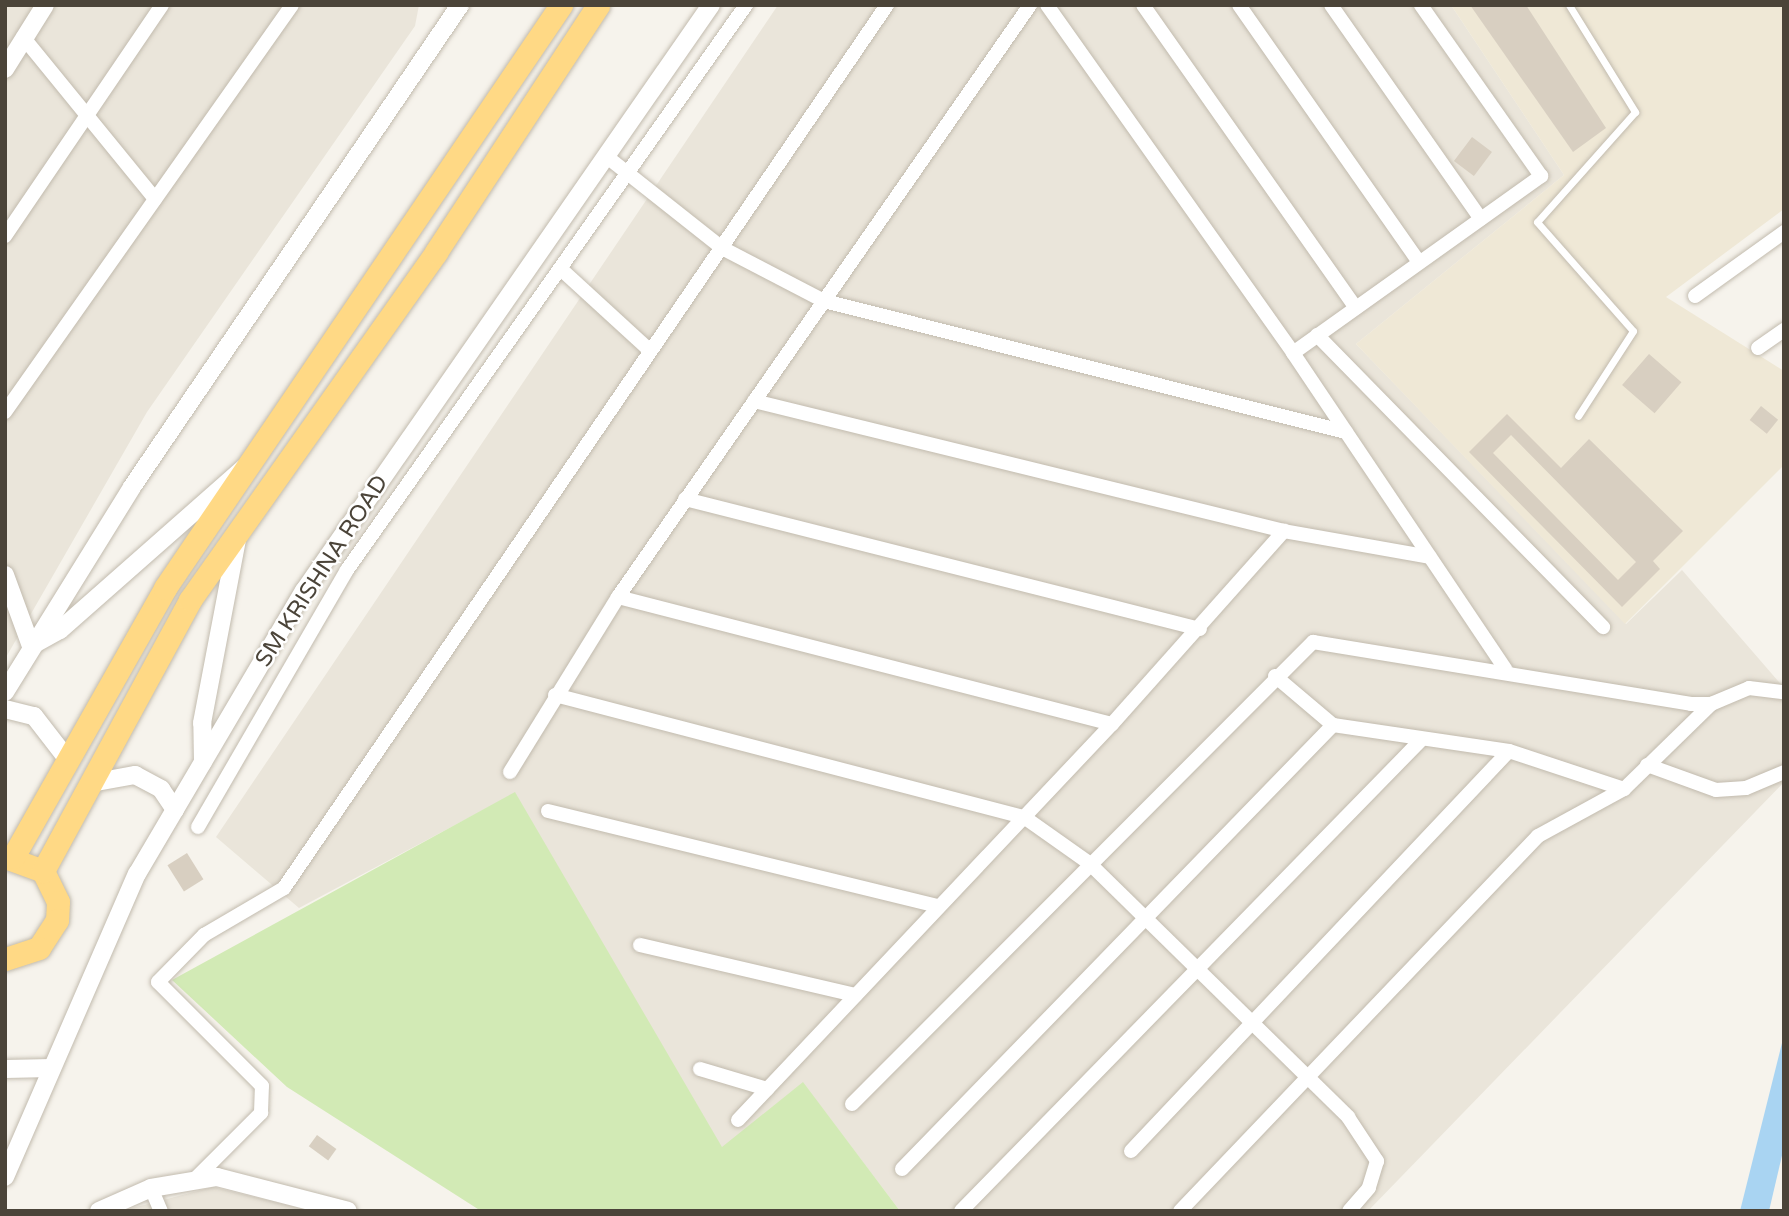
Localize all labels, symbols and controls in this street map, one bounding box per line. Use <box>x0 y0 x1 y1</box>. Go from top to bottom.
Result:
street label: SM KRISHNA ROAD <box>250 470 394 672</box>

